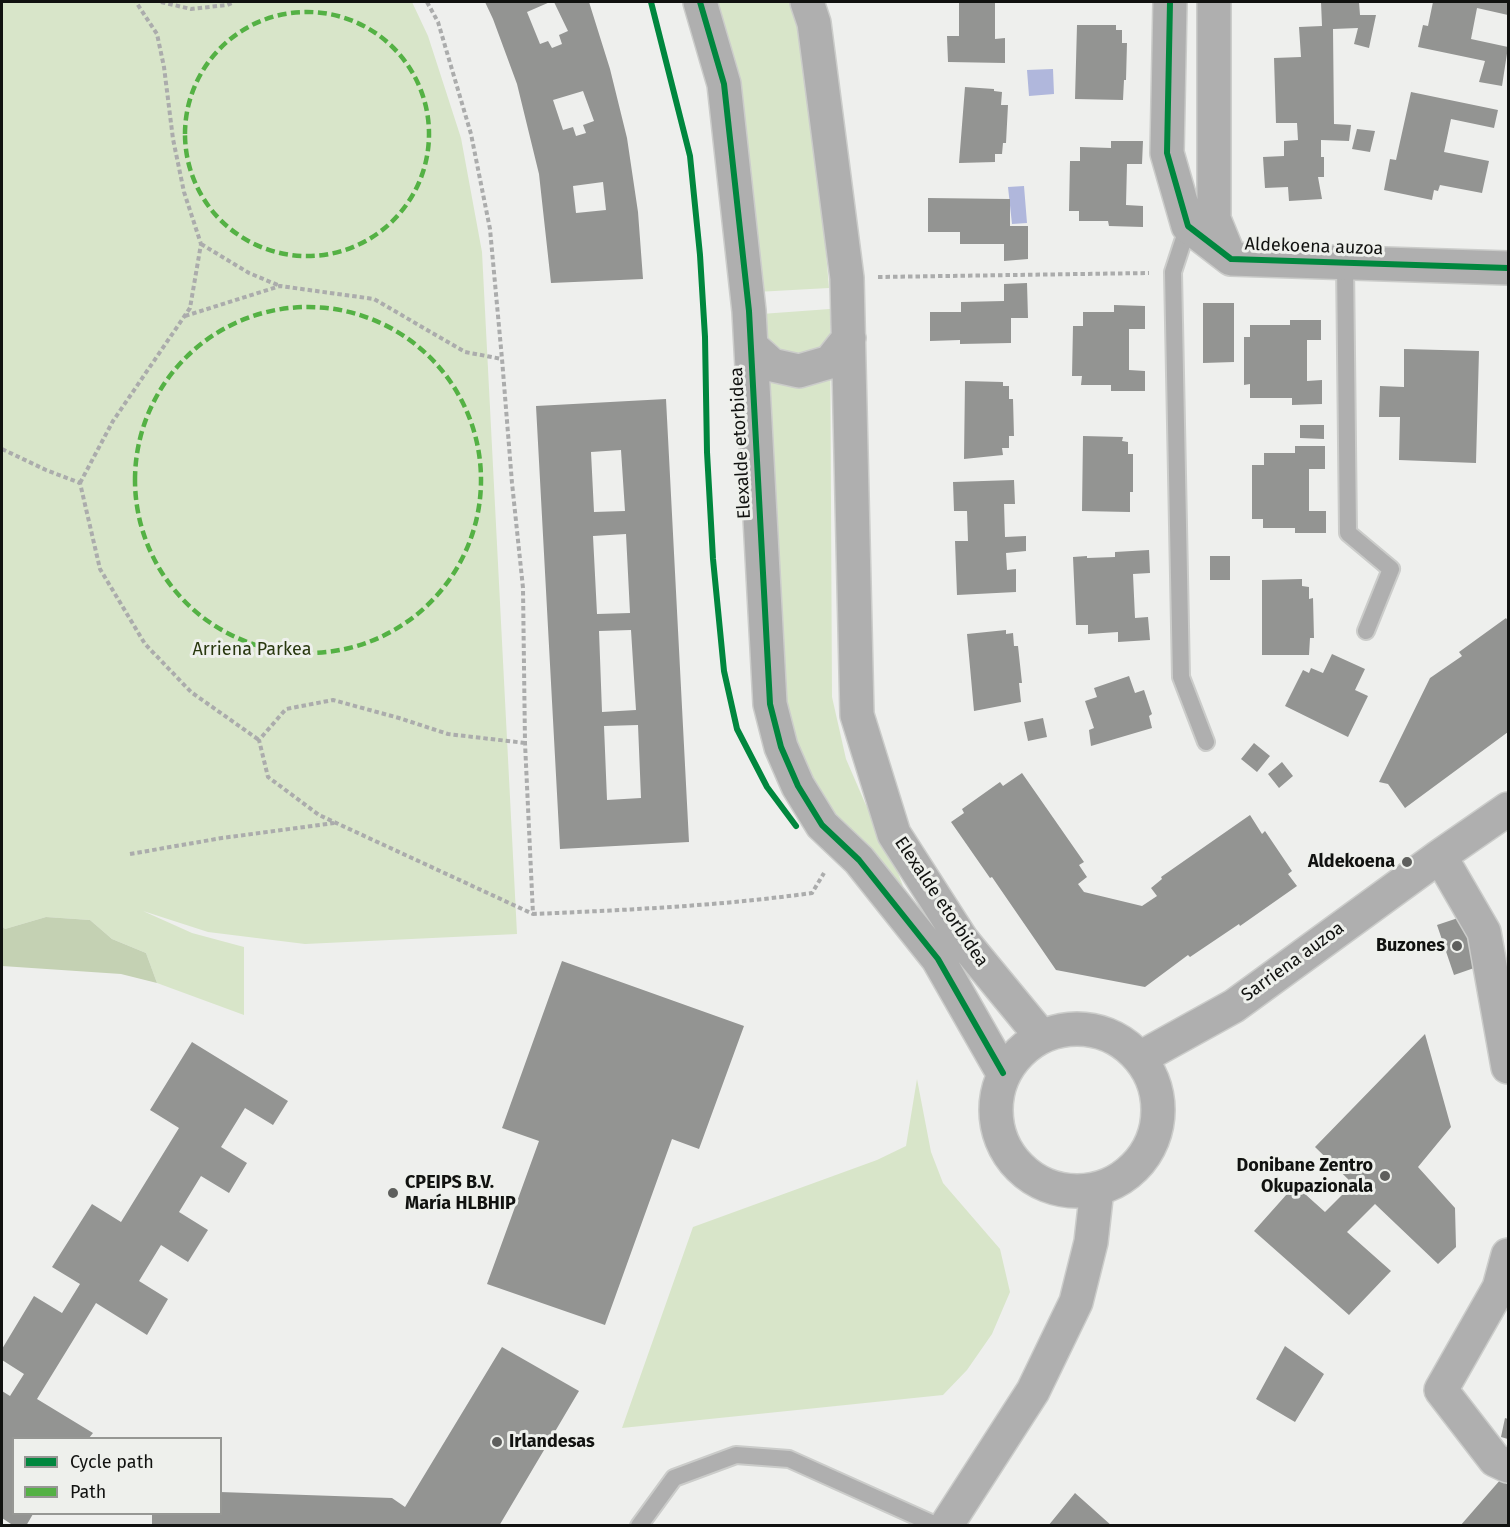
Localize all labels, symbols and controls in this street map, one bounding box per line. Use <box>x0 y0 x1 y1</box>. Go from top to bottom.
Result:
street label: Aldekoena auzoa <box>1244 234 1384 260</box>
street label: Elexalde etorbidea <box>726 366 756 520</box>
park label: Arriena Parkea <box>193 639 311 661</box>
street label: Elexalde etorbidea <box>889 833 993 971</box>
place label: Aldekoena <box>1308 851 1395 873</box>
marker: Aldekoena <box>1400 855 1414 869</box>
street label: Sarriena auzoa <box>1237 918 1349 1006</box>
place label: Buzones <box>1376 935 1445 957</box>
marker: Buzones <box>1450 939 1464 953</box>
place label: Donibane Zentro Okupazionala <box>1236 1155 1373 1198</box>
marker: Donibane Zentro Okupazionala <box>1378 1169 1392 1183</box>
place label: CPEIPS B.V. María HLBHIP <box>405 1172 516 1214</box>
marker: CPEIPS B.V. María HLBHIP <box>386 1186 400 1200</box>
place label: Irlandesas <box>509 1431 595 1453</box>
marker: Irlandesas <box>490 1435 504 1449</box>
legend <box>12 1437 222 1515</box>
text: Cycle path <box>70 1451 154 1473</box>
text: Path <box>70 1481 106 1503</box>

